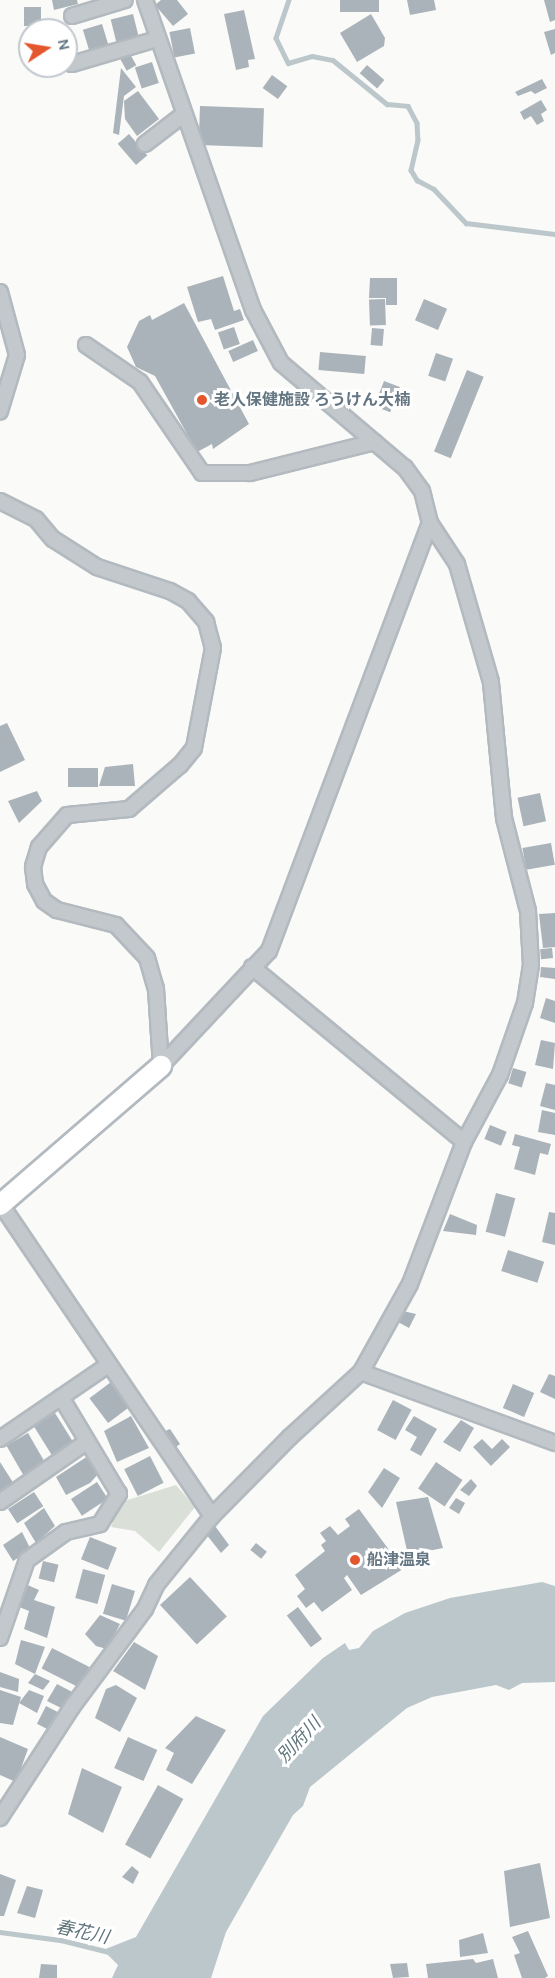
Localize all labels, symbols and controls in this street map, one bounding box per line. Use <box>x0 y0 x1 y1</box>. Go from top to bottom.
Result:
north arrow <box>18 18 78 78</box>
text: N <box>54 37 75 52</box>
place label: 老人保健施設 ろうけん大楠 <box>214 390 410 410</box>
marker: 老人保健施設 ろうけん大楠 <box>195 393 209 407</box>
place label: 船津温泉 <box>367 1550 431 1570</box>
marker: 船津温泉 <box>348 1553 362 1567</box>
water label: 別府川 <box>273 1713 325 1767</box>
water label: 春花川 <box>53 1916 111 1948</box>

